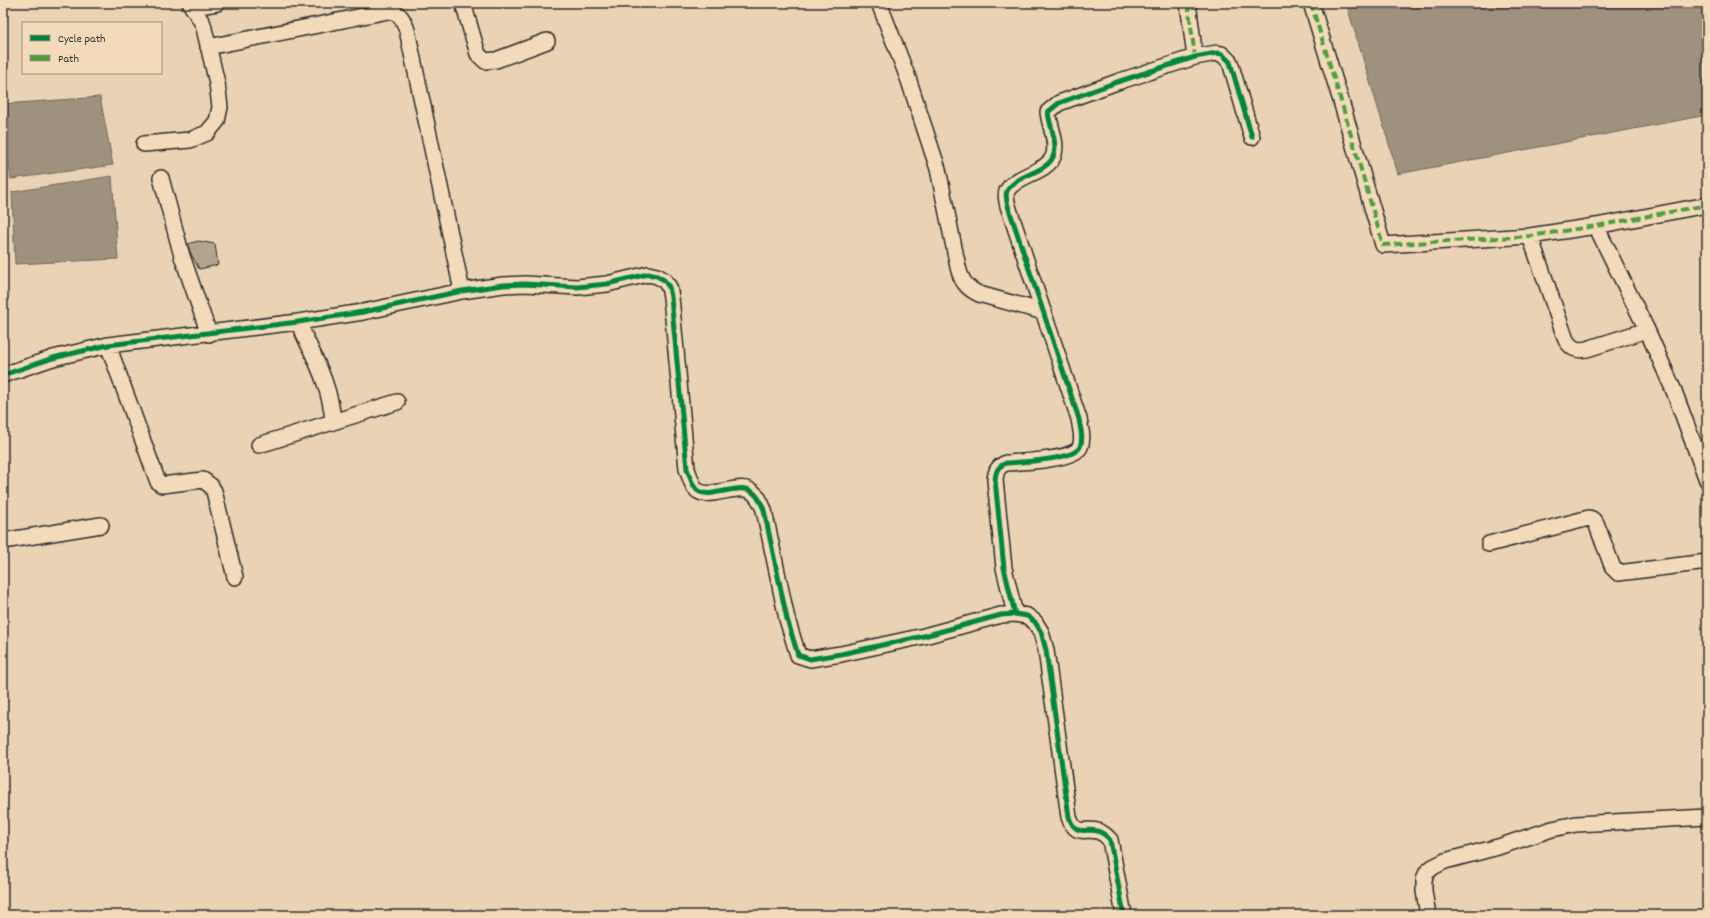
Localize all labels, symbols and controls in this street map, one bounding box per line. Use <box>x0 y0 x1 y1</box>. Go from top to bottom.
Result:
legend <box>22 22 162 74</box>
text: Cycle path <box>58 31 106 48</box>
text: Path <box>58 51 79 68</box>

